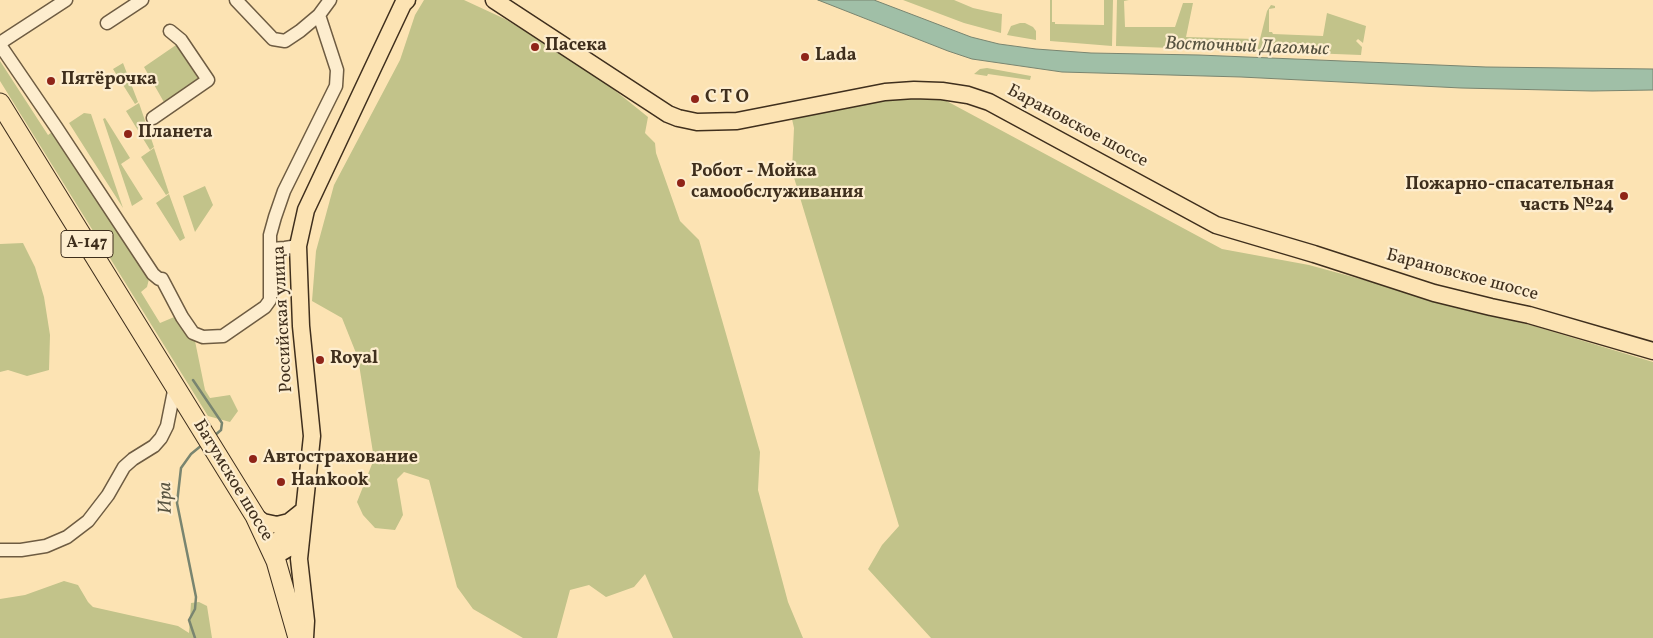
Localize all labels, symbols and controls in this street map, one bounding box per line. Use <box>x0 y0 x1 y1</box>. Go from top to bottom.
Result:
water label: Восточный Дагомыс <box>1164 34 1330 62</box>
place label: Пасека <box>545 36 607 58</box>
marker: Пасека <box>529 41 541 53</box>
place label: Lada <box>815 46 856 68</box>
marker: Lada <box>799 51 811 63</box>
place label: Пятёрочка <box>61 70 157 92</box>
marker: Пятёрочка <box>45 75 57 87</box>
street label: Барановское шоссе <box>1003 81 1151 173</box>
place label: С Т О <box>705 88 749 110</box>
marker: С Т О <box>689 93 701 105</box>
place label: Планета <box>138 123 213 145</box>
marker: Планета <box>122 128 134 140</box>
place label: Робот - Мойка самообслуживания <box>691 162 864 204</box>
place label: Пожарно-спасательная часть №24 <box>1405 175 1614 218</box>
marker: Робот - Мойка самообслуживания <box>675 177 687 189</box>
marker: Пожарно-спасательная часть №24 <box>1618 190 1630 202</box>
road number: А-147 <box>61 230 113 258</box>
street label: Российская улица <box>269 245 299 393</box>
street label: Барановское шоссе <box>1384 245 1540 307</box>
place label: Royal <box>330 349 378 371</box>
marker: Royal <box>314 354 326 366</box>
street label: Батумское шоссе <box>187 416 277 546</box>
place label: Автострахование <box>263 448 418 470</box>
marker: Автострахование <box>247 453 259 465</box>
place label: Hankook <box>291 471 369 493</box>
marker: Hankook <box>275 476 287 488</box>
water label: Ира <box>155 482 179 514</box>

